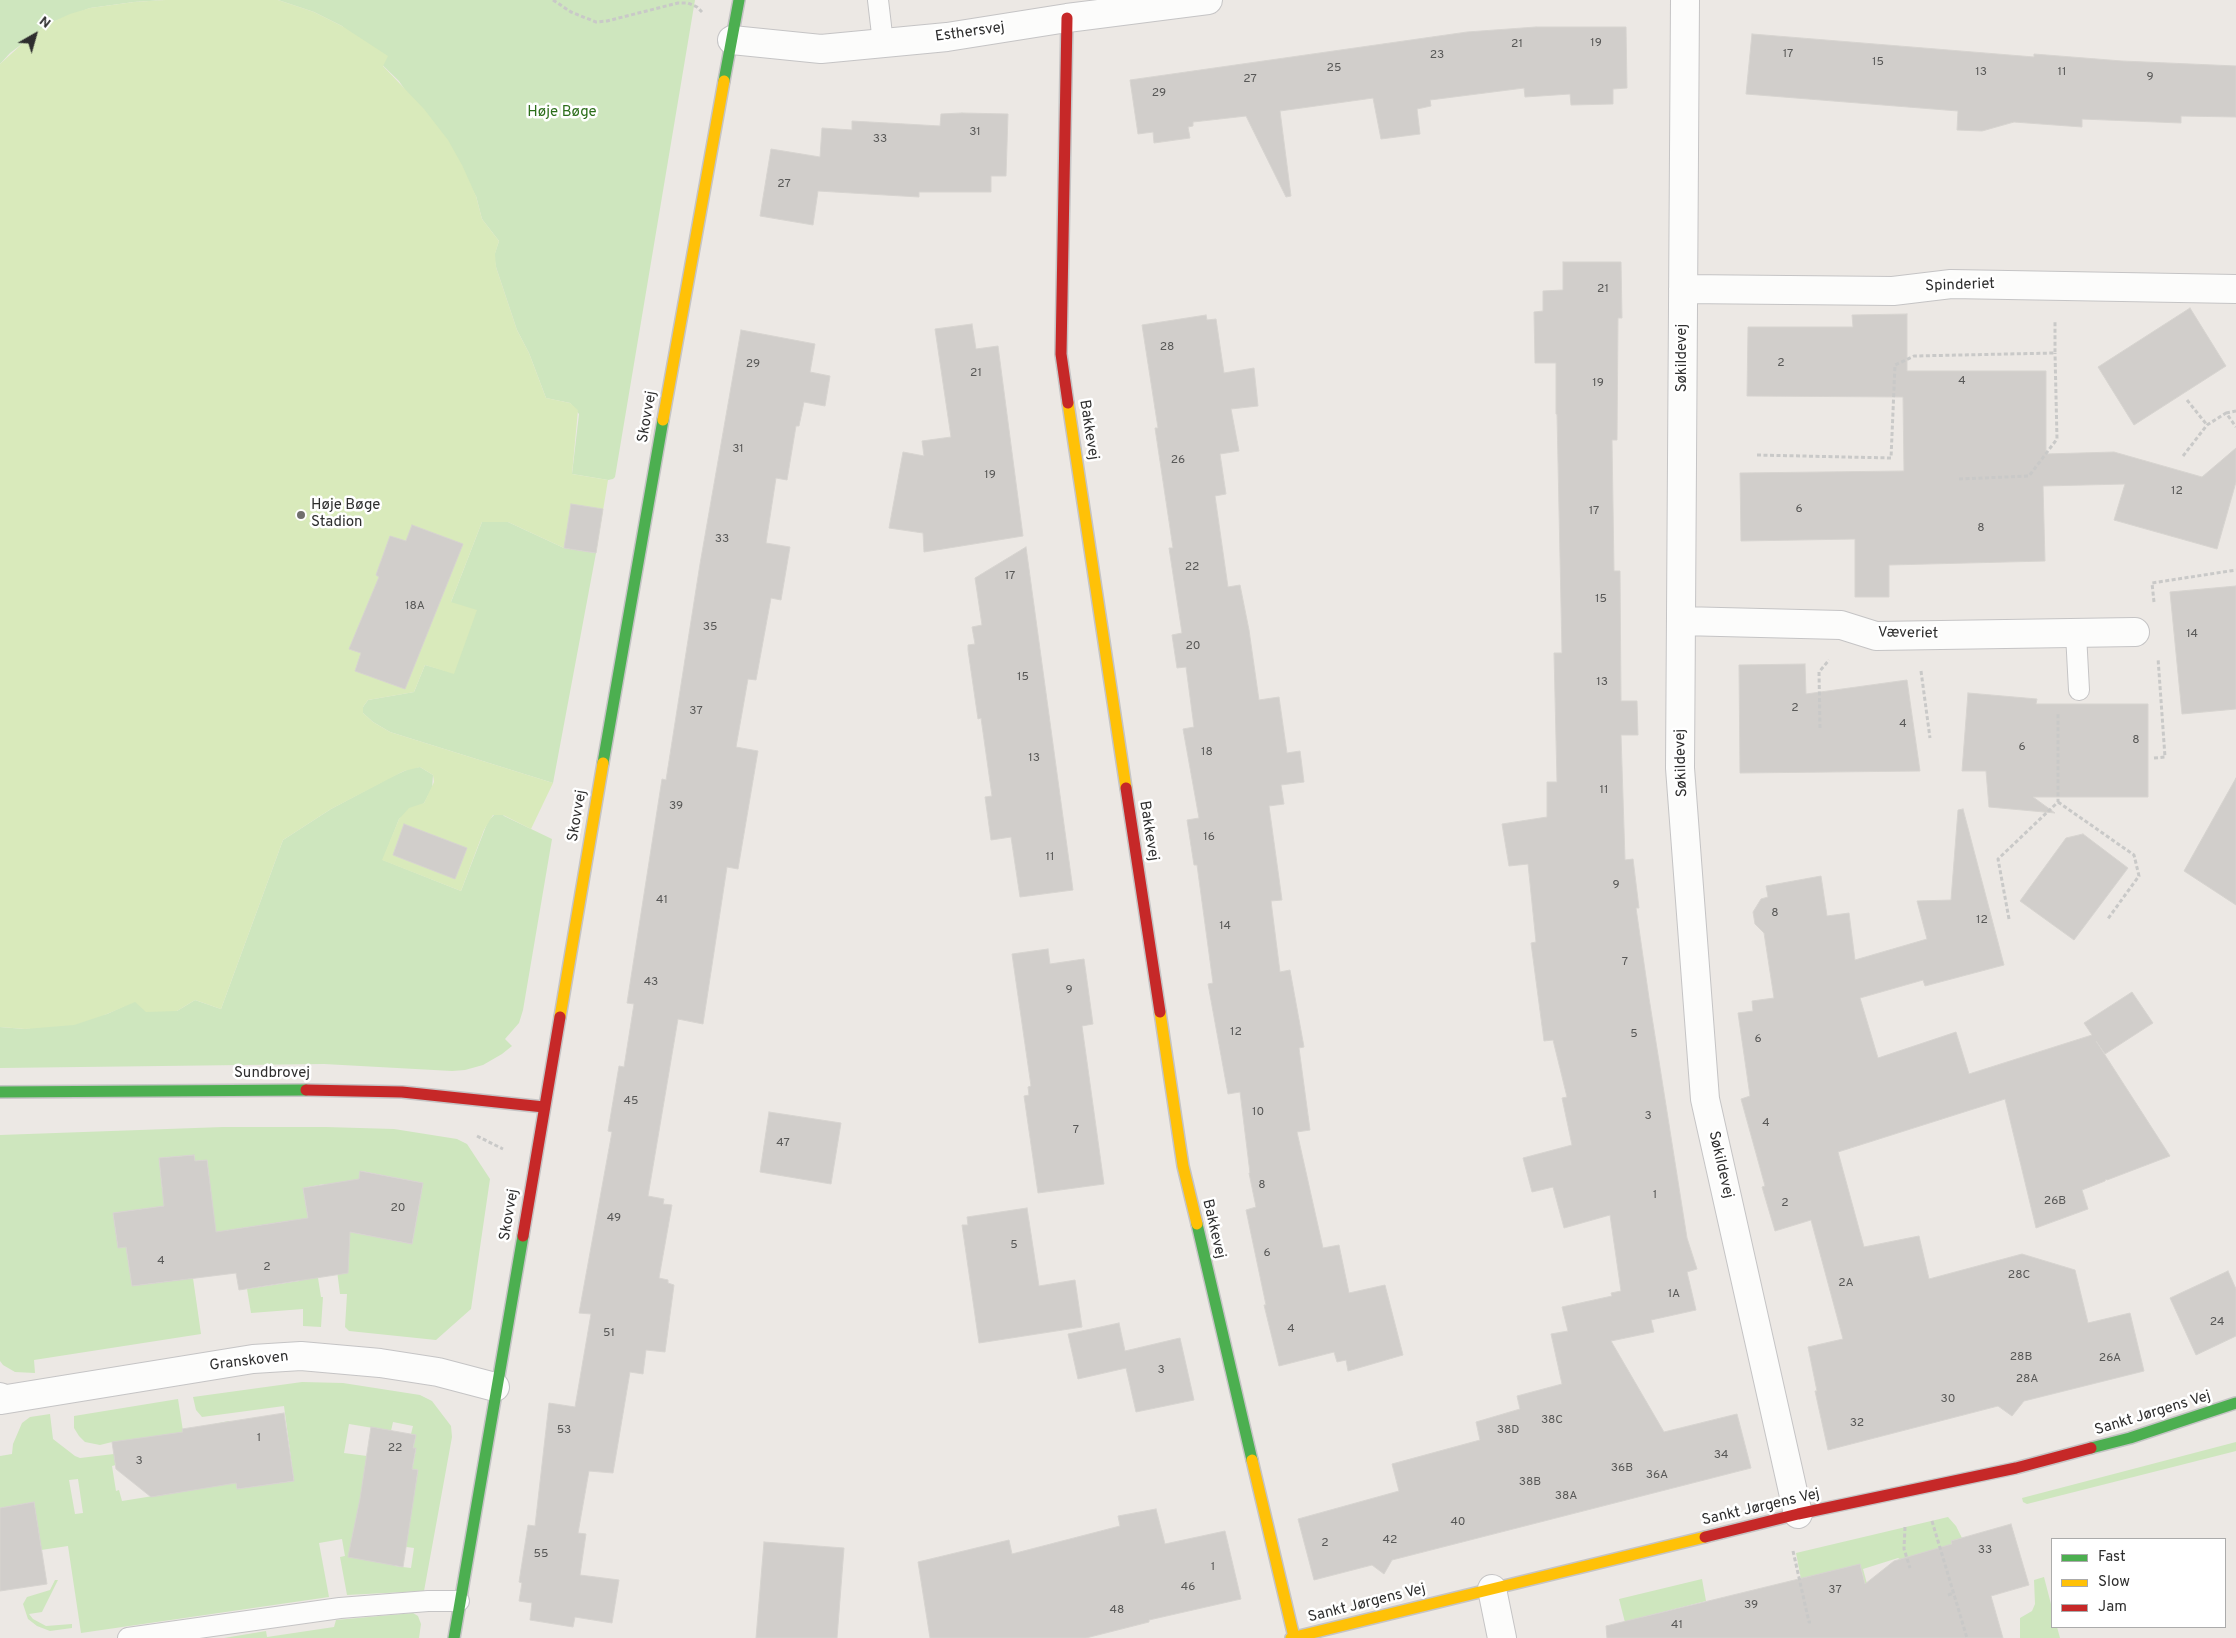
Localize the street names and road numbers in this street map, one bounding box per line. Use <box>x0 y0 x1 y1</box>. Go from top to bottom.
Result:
street label: Esthersvej <box>934 19 1006 47</box>
street label: Spinderiet <box>1925 276 1995 296</box>
street label: Søkildevej <box>1674 324 1692 392</box>
street label: Skovvej <box>635 390 661 444</box>
street label: Bakkevej <box>1074 399 1102 461</box>
street label: Væveriet <box>1878 624 1938 644</box>
street label: Søkildevej <box>1672 728 1692 798</box>
street label: Skovvej <box>565 789 591 843</box>
street label: Bakkevej <box>1134 800 1162 862</box>
street label: Sundbrovej <box>234 1065 310 1083</box>
street label: Søkildevej <box>1704 1130 1736 1200</box>
street label: Skovvej <box>497 1188 523 1242</box>
street label: Bakkevej <box>1197 1197 1229 1261</box>
street label: Granskoven <box>208 1348 290 1376</box>
street label: Sankt Jørgens Vej <box>2093 1388 2213 1440</box>
street label: Sankt Jørgens Vej <box>1700 1486 1822 1530</box>
street label: Sankt Jørgens Vej <box>1306 1581 1428 1627</box>

